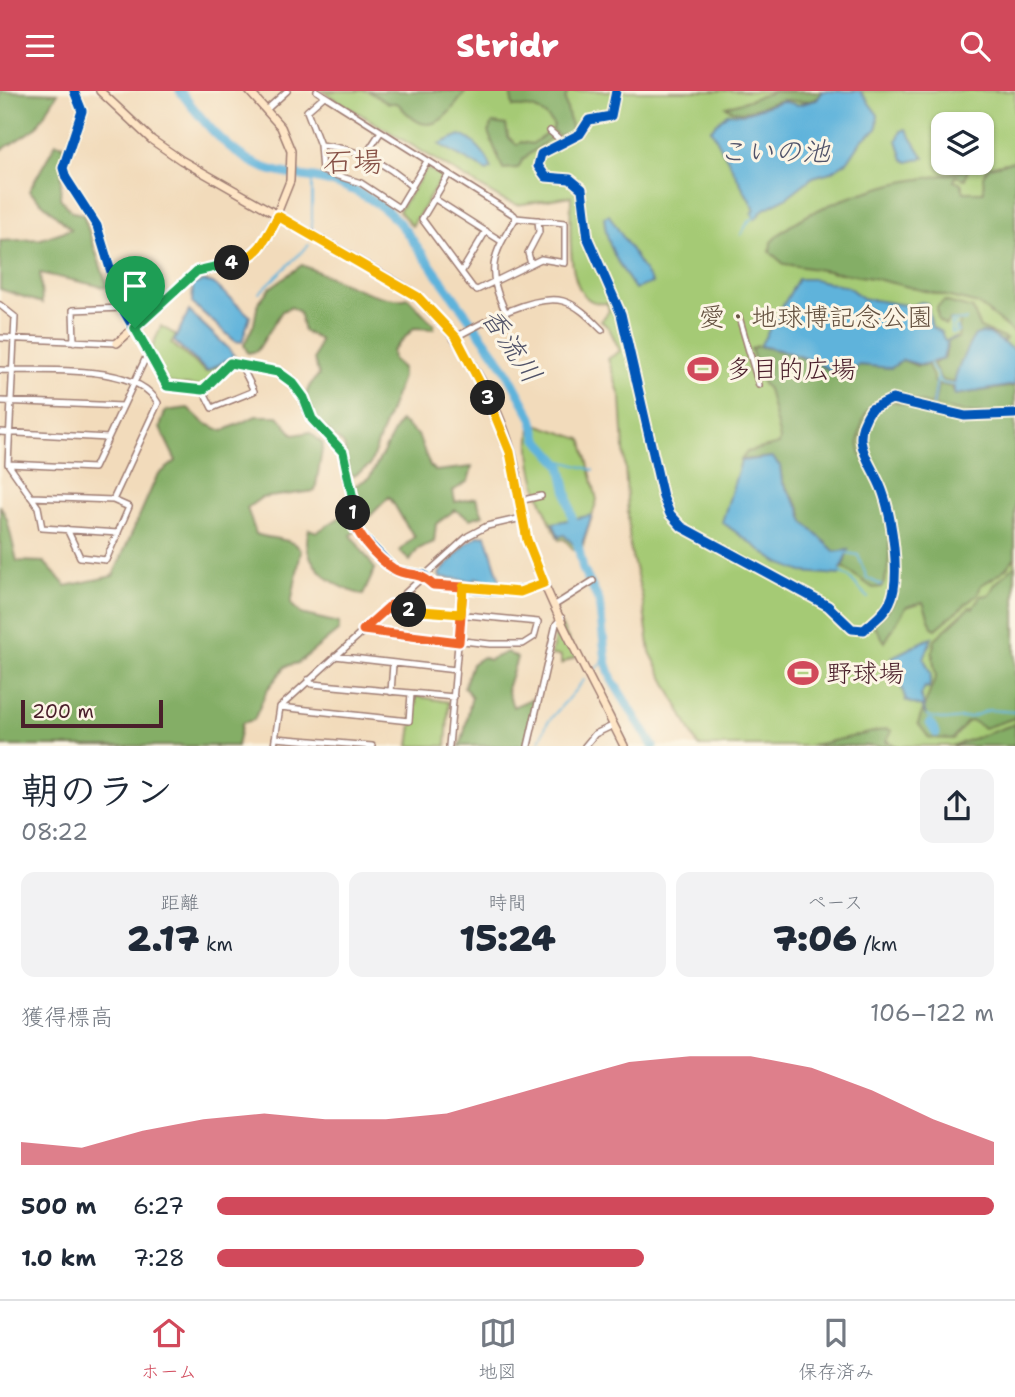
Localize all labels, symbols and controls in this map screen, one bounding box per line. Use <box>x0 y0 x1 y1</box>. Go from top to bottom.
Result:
text: Stridr <box>456 24 559 67</box>
icon: menu <box>21 27 59 65</box>
icon: search <box>956 27 994 65</box>
map controls <box>931 112 994 175</box>
button: layers <box>931 112 994 175</box>
water label: こいの池 <box>718 132 831 170</box>
district label: 石場 <box>323 141 383 182</box>
pin: 4 <box>215 245 250 281</box>
text: 4 <box>225 250 238 275</box>
pin <box>105 256 165 328</box>
icon: arrive <box>116 267 154 305</box>
park label: 愛・地球博記念公園 <box>699 299 933 334</box>
water label: 香流川 <box>473 300 551 390</box>
place label: 多目的広場 <box>726 351 856 386</box>
sports icon: 多目的広場 <box>686 352 720 386</box>
pin: 3 <box>470 381 505 415</box>
text: 3 <box>481 385 494 410</box>
pin: 1 <box>336 495 370 531</box>
text: 1 <box>348 500 357 525</box>
pin: 2 <box>392 593 426 627</box>
text: 2 <box>402 597 415 622</box>
place label: 野球場 <box>826 655 904 690</box>
sports icon: 野球場 <box>786 656 820 690</box>
scale bar <box>21 697 163 729</box>
text: 200 m <box>32 699 94 724</box>
text: 朝のラン <box>21 765 173 816</box>
button: share <box>920 769 994 843</box>
text: 08:22 <box>21 817 88 847</box>
text: 距離 <box>161 890 199 915</box>
text: 時間 <box>488 890 527 915</box>
text: ペース <box>807 890 863 915</box>
text: 2.17 <box>127 915 199 962</box>
text: 15:24 <box>459 915 556 962</box>
text: 7:06 <box>773 915 857 962</box>
text: km <box>199 932 233 957</box>
text: /km <box>857 932 897 957</box>
text: 106–122 m <box>870 998 994 1028</box>
text: 獲得標高 <box>21 1002 113 1032</box>
text: 500 m <box>21 1191 96 1221</box>
text: 6:27 <box>133 1191 184 1221</box>
text: 1.0 km <box>21 1243 96 1273</box>
text: 7:28 <box>133 1243 185 1273</box>
tab: ホーム <box>141 1314 197 1384</box>
tab: 地図 <box>479 1314 517 1384</box>
tab: 保存済み <box>798 1314 874 1384</box>

